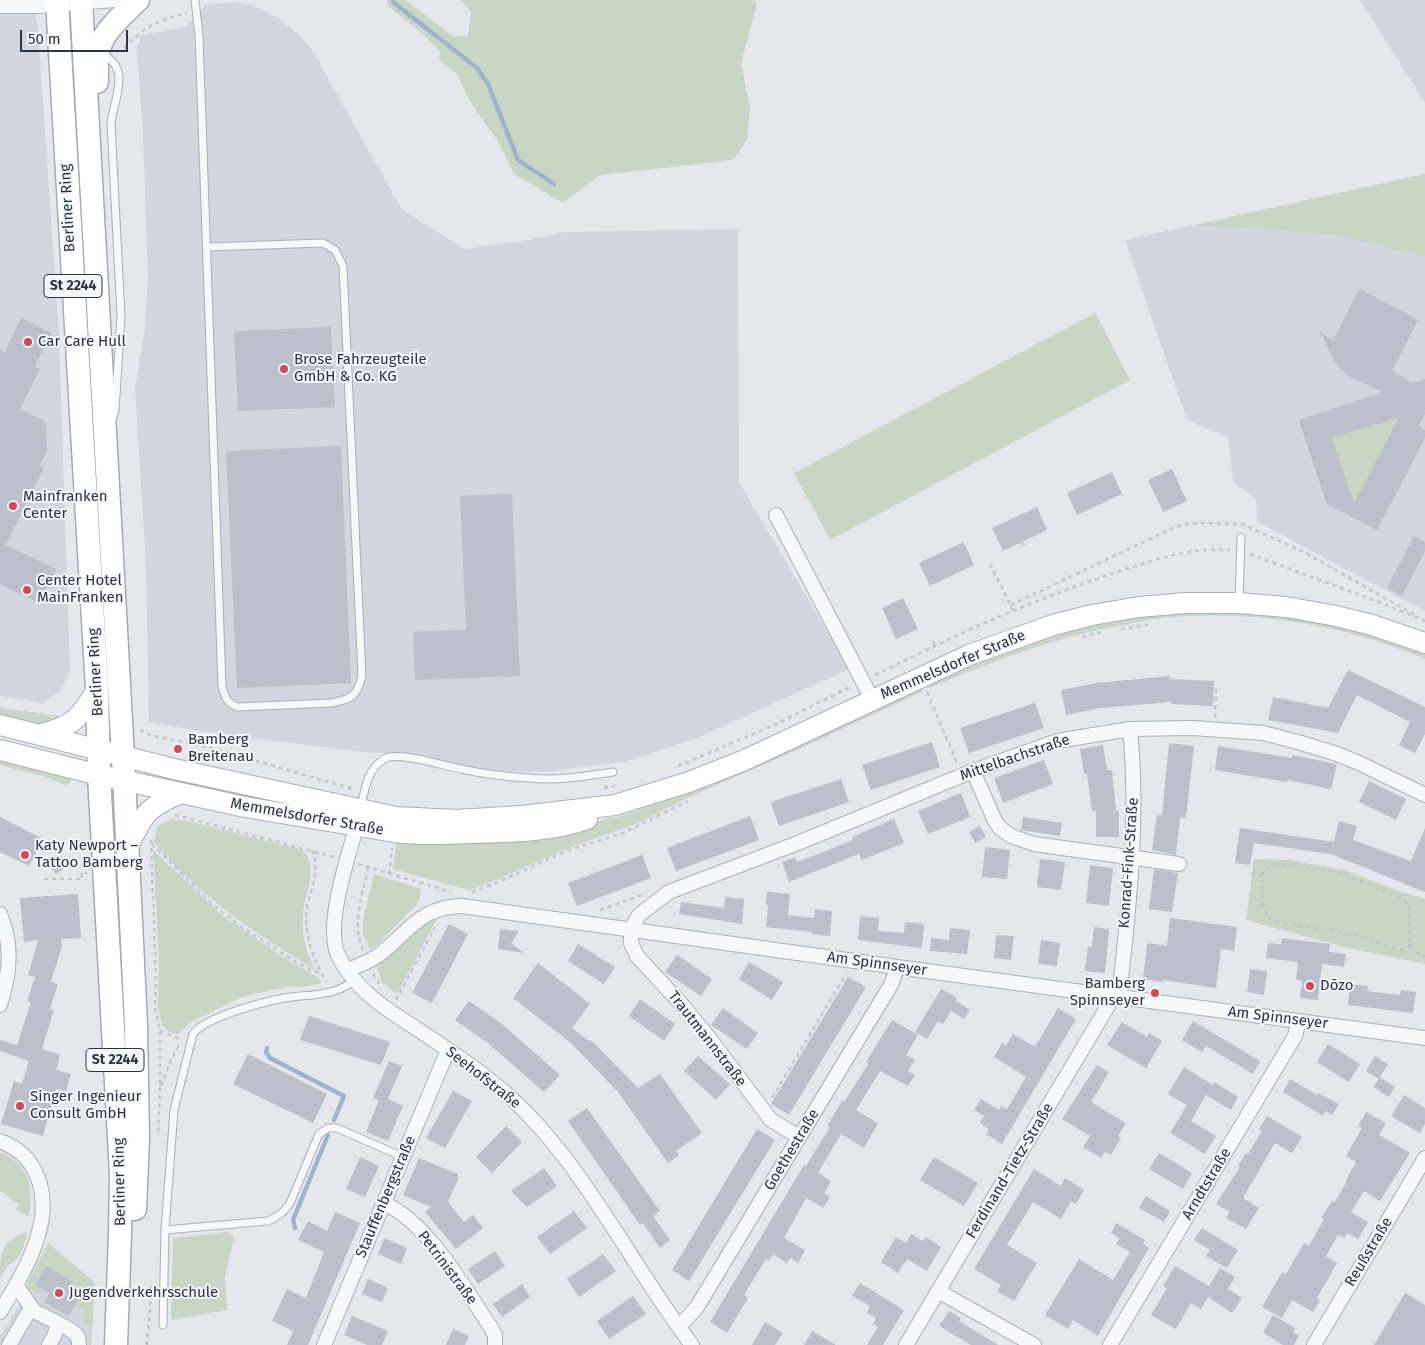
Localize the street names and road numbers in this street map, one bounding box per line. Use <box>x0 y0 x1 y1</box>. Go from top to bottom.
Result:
street label: Berliner Ring <box>57 163 79 253</box>
road number: St 2244 <box>44 274 102 298</box>
street label: Memmelsdorfer Straße <box>878 626 1028 704</box>
street label: Berliner Ring <box>85 627 107 717</box>
street label: Mittelbachstraße <box>958 731 1072 785</box>
street label: Memmelsdorfer Straße <box>229 795 385 839</box>
street label: Konrad-Fink-Straße <box>1115 797 1143 929</box>
street label: Am Spinnseyer <box>826 948 928 980</box>
street label: Trautmannstraße <box>664 988 750 1090</box>
street label: Am Spinnseyer <box>1227 1003 1329 1033</box>
street label: Seehofstraße <box>442 1043 524 1113</box>
road number: St 2244 <box>86 1048 144 1072</box>
street label: Ferdinand-Tietz-Straße <box>962 1100 1058 1242</box>
street label: Goethestraße <box>761 1106 823 1194</box>
street label: Stauffenbergstraße <box>352 1133 420 1261</box>
street label: Berliner Ring <box>110 1138 130 1226</box>
street label: Arndtstraße <box>1179 1145 1235 1223</box>
street label: Reußstraße <box>1341 1214 1397 1290</box>
street label: Petrinistraße <box>413 1228 481 1308</box>

